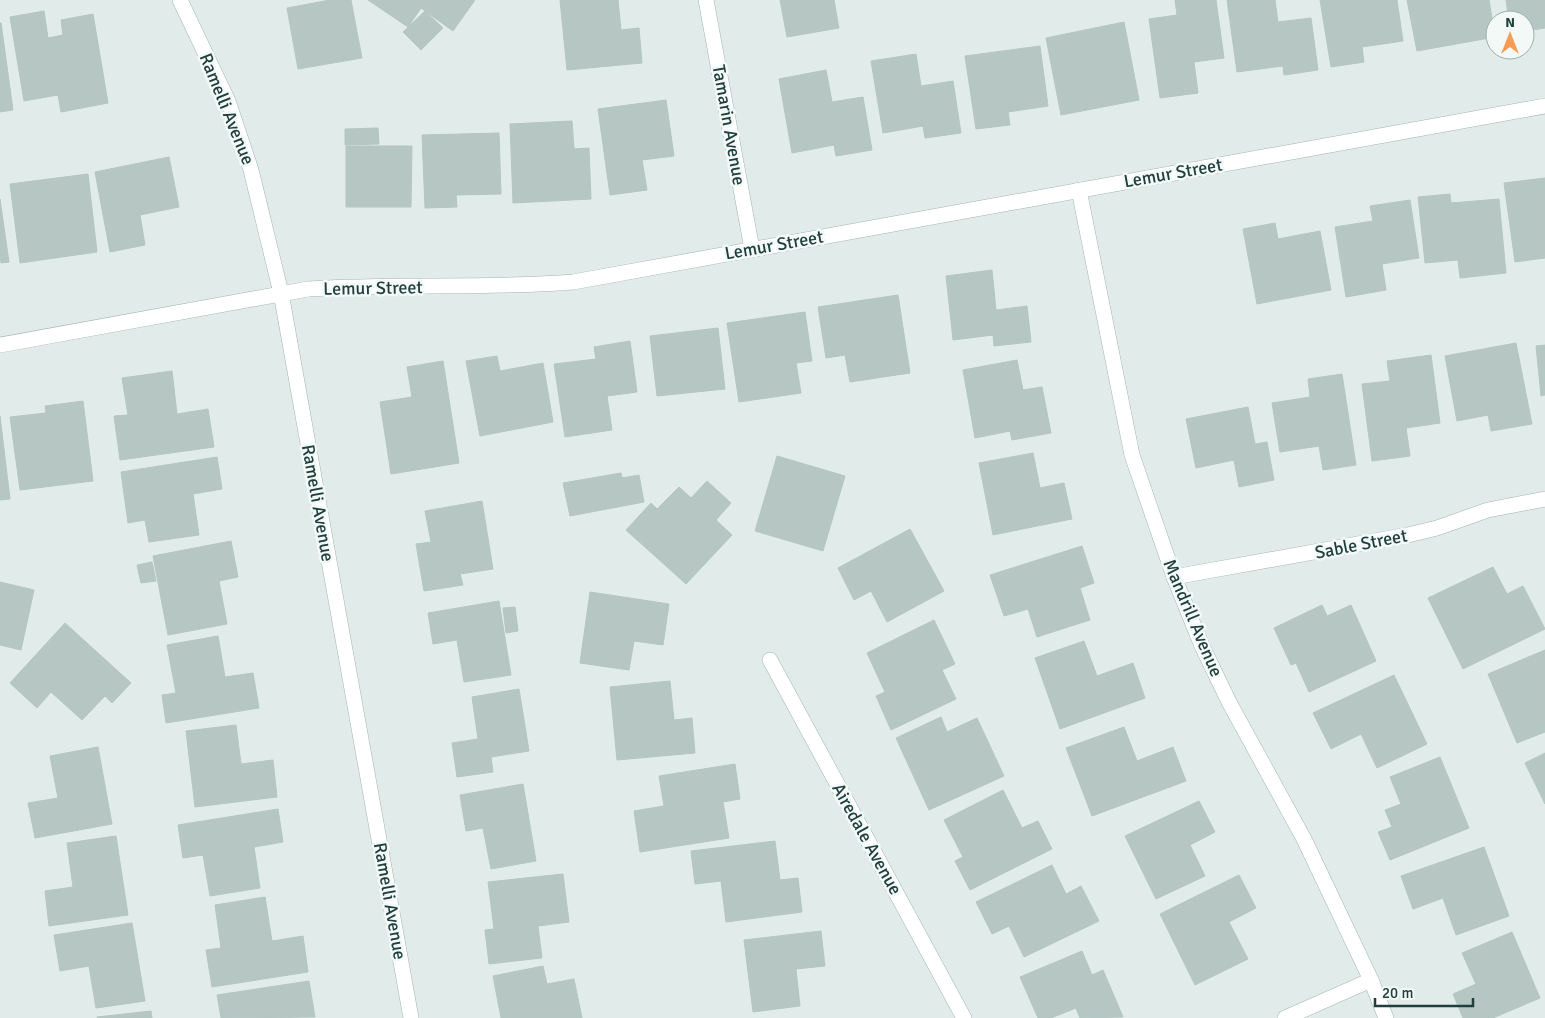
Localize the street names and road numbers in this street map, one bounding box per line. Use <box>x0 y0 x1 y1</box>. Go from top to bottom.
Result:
street label: Ramelli Avenue <box>195 50 259 168</box>
street label: Tamarin Avenue <box>708 63 750 187</box>
street label: Lemur Street <box>1122 154 1224 192</box>
street label: Lemur Street <box>723 226 825 264</box>
street label: Lemur Street <box>323 276 423 300</box>
street label: Ramelli Avenue <box>297 443 339 563</box>
street label: Sable Street <box>1313 524 1409 564</box>
street label: Mandrill Avenue <box>1158 556 1228 680</box>
street label: Airedale Avenue <box>827 779 907 899</box>
street label: Ramelli Avenue <box>369 841 411 961</box>

